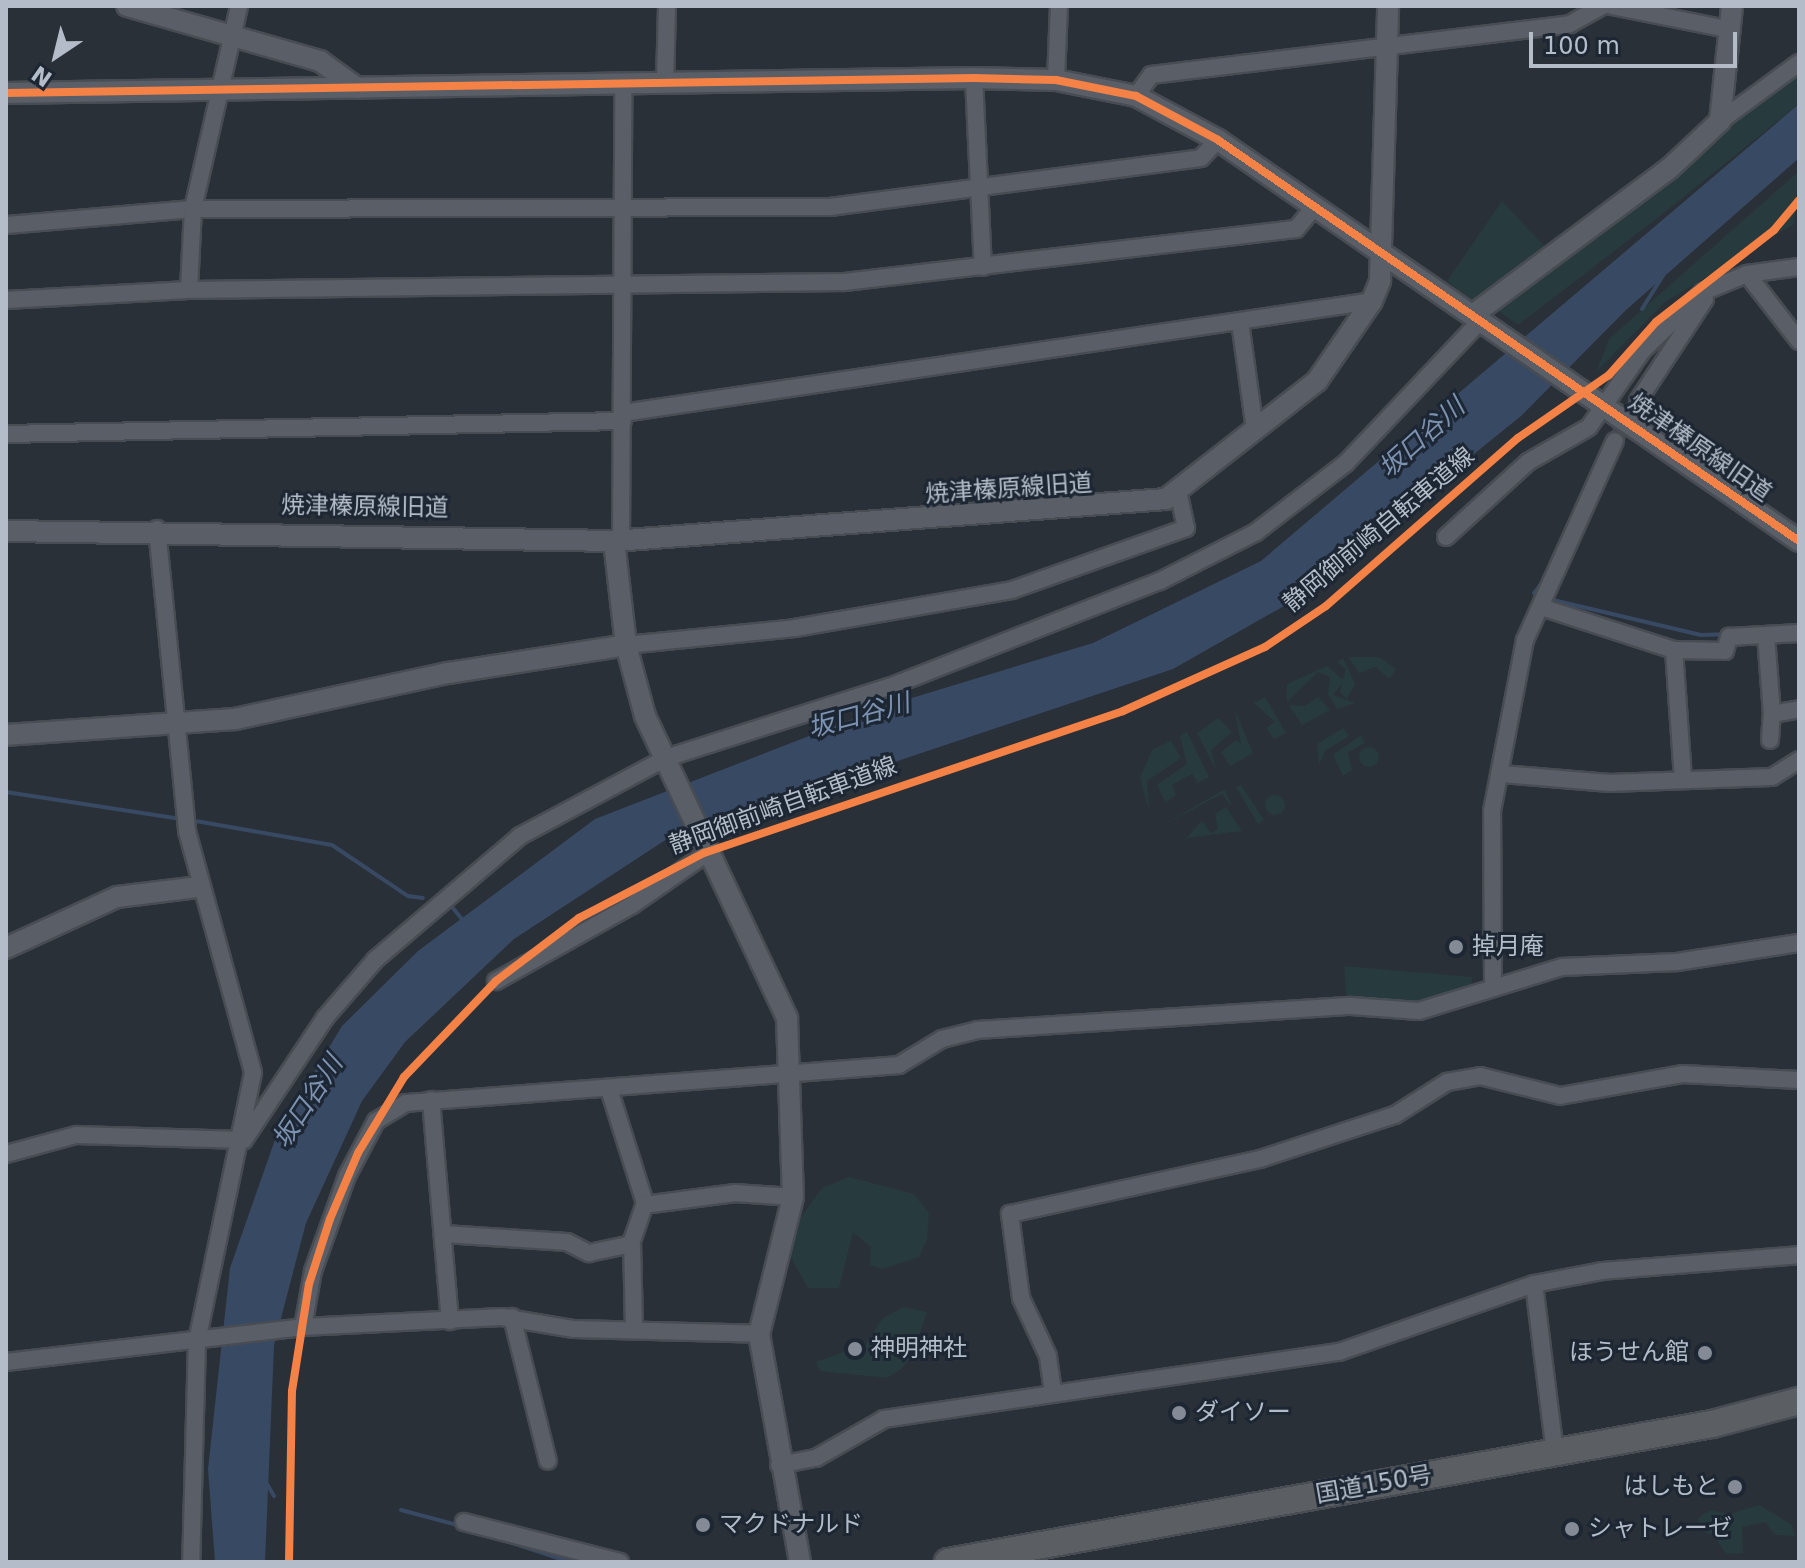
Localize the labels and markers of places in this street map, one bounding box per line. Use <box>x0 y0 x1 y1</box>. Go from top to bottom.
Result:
place label: 掉月庵 <box>1472 933 1544 961</box>
marker: 掉月庵 <box>1447 938 1465 956</box>
place label: 神明神社 <box>871 1335 967 1363</box>
place label: ほうせん館 <box>1569 1339 1689 1367</box>
marker: 神明神社 <box>846 1340 864 1358</box>
marker: ほうせん館 <box>1696 1344 1714 1362</box>
place label: ダイソー <box>1195 1399 1291 1427</box>
marker: ダイソー <box>1170 1404 1188 1422</box>
place label: はしもと <box>1623 1473 1719 1501</box>
marker: はしもと <box>1726 1478 1744 1496</box>
place label: マクドナルド <box>719 1511 863 1539</box>
place label: シャトレーゼ <box>1588 1515 1732 1543</box>
marker: マクドナルド <box>694 1516 712 1534</box>
marker: シャトレーゼ <box>1563 1520 1581 1538</box>

